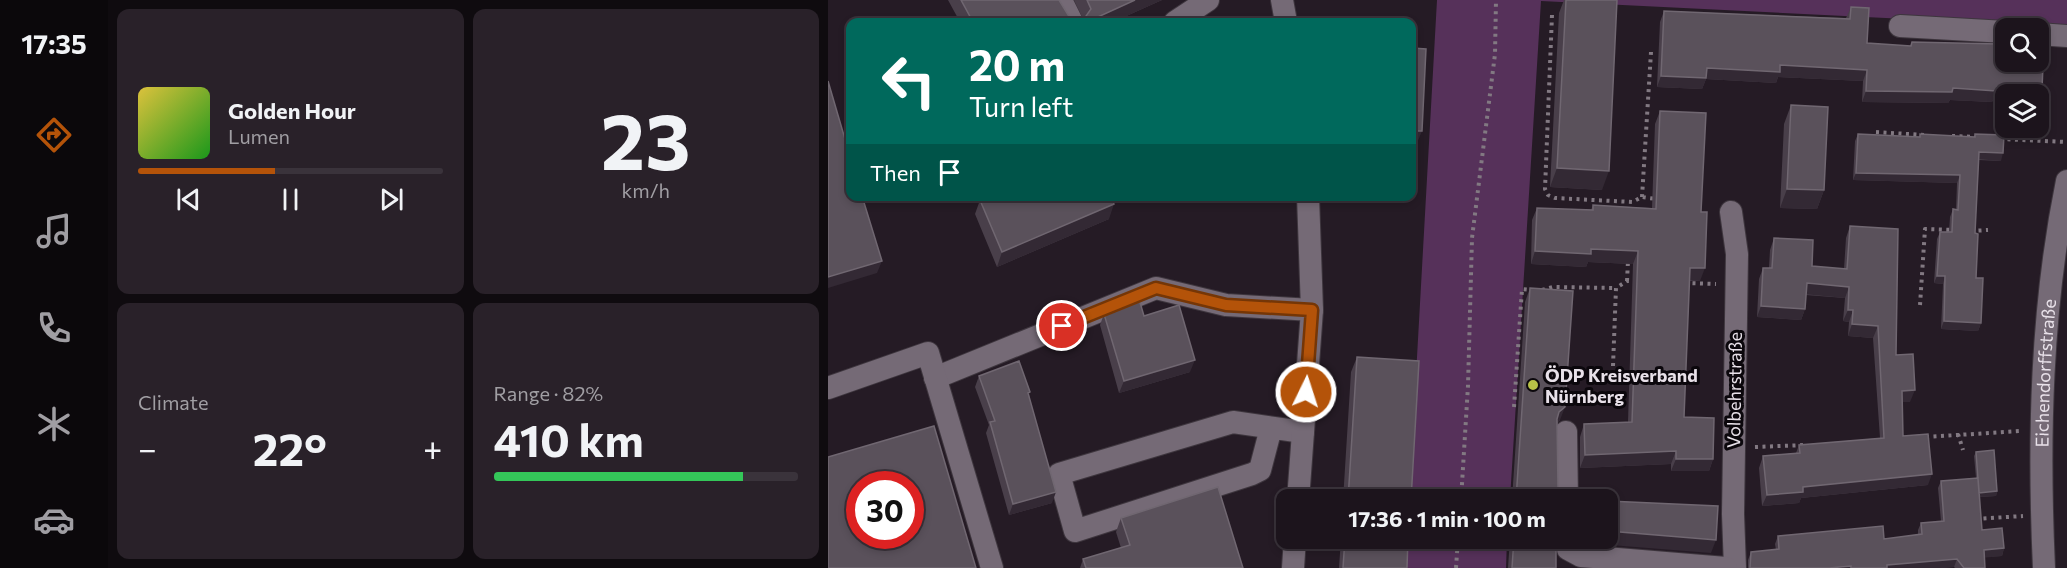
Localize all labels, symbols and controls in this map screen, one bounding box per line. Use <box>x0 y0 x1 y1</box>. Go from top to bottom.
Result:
map controls <box>1995 18 2049 138</box>
button: search <box>1995 18 2049 72</box>
text: 17:35 <box>21 27 87 60</box>
text: 20 m <box>969 38 1065 90</box>
icon: left <box>870 42 948 120</box>
button: layers <box>1995 84 2049 138</box>
text: Turn left <box>969 90 1073 123</box>
text: 23 <box>601 91 691 186</box>
text: Golden Hour <box>228 97 356 124</box>
icon: directions <box>33 114 75 156</box>
text: Lumen <box>228 124 290 148</box>
icon: arrive <box>933 156 966 189</box>
text: Then <box>870 159 921 186</box>
text: km/h <box>621 178 670 202</box>
icon: previous <box>172 183 205 216</box>
icon: pause <box>274 183 307 216</box>
icon: next <box>375 183 408 216</box>
icon: music <box>33 210 75 252</box>
street label: Eichendorffstraße <box>2030 298 2060 448</box>
pin <box>1036 300 1087 351</box>
icon: phone <box>33 307 75 349</box>
icon: arrive <box>1045 309 1078 342</box>
street label: Volbehrstraße <box>1722 332 1746 448</box>
position arrow <box>1274 360 1338 424</box>
place label: ÖDP Kreisverband Nürnberg <box>1545 364 1698 407</box>
marker: ÖDP Kreisverband Nürnberg <box>1526 378 1540 392</box>
text: Range · 82% <box>494 381 603 405</box>
text: Climate <box>138 390 208 414</box>
icon: climate <box>33 403 75 445</box>
text: 410 km <box>494 411 644 466</box>
text: 22° <box>253 420 327 475</box>
text: − <box>138 427 157 468</box>
text: + <box>423 427 442 468</box>
speed limit sign: 30 <box>846 471 924 549</box>
icon: car <box>33 499 75 541</box>
text: 17:36 · 1 min · 100 m <box>1348 505 1546 532</box>

